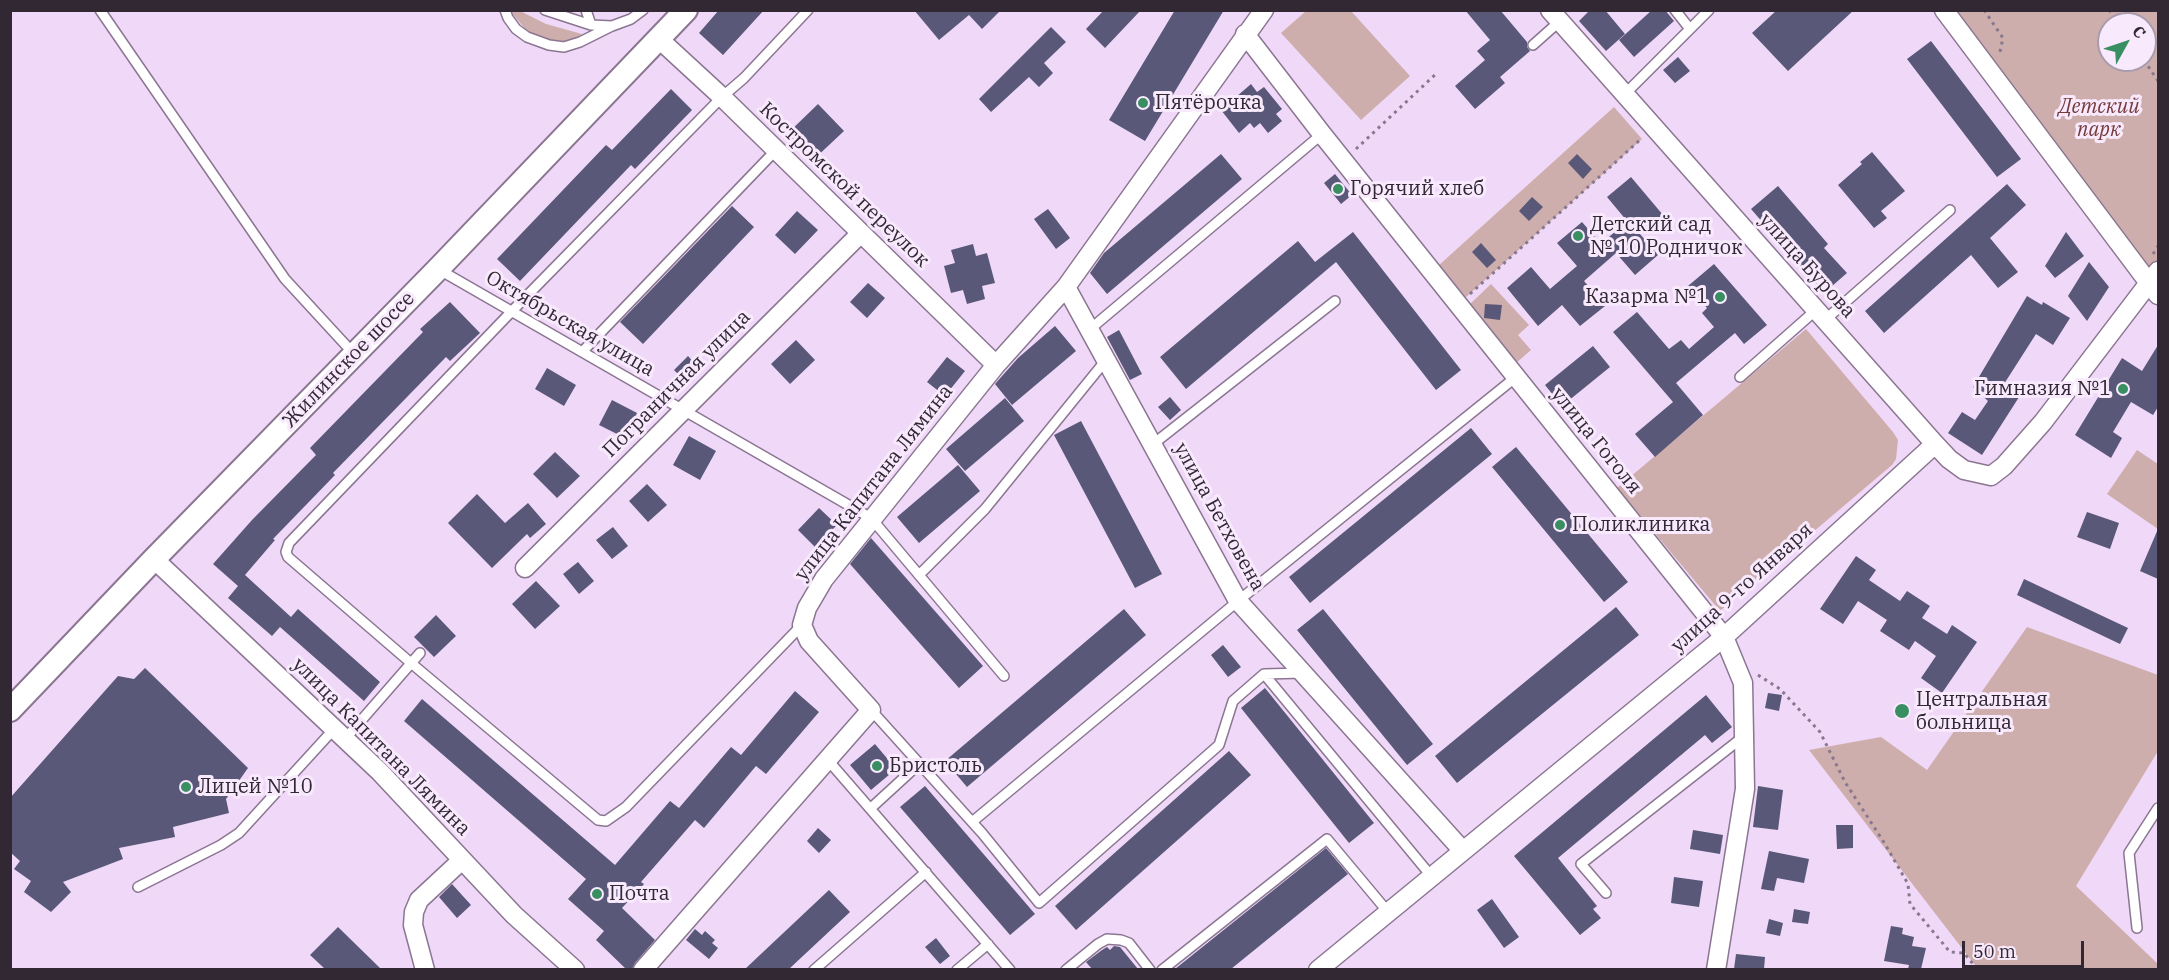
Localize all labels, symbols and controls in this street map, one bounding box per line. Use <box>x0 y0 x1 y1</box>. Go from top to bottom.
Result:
north arrow <box>2097 12 2157 72</box>
text: С <box>2128 21 2150 42</box>
place label: Пятёрочка <box>1155 91 1262 115</box>
park label: Детский парк <box>2059 95 2139 142</box>
marker: Пятёрочка <box>1136 96 1150 110</box>
street label: Костромской переулок <box>754 98 934 272</box>
place label: Горячий хлеб <box>1350 177 1484 201</box>
marker: Горячий хлеб <box>1331 182 1345 196</box>
street label: улица Бурова <box>1754 209 1860 323</box>
place label: Детский сад № 10 Родничок <box>1590 213 1743 260</box>
marker: Детский сад № 10 Родничок <box>1571 229 1585 243</box>
street label: Октябрьская улица <box>481 266 659 382</box>
place label: Казарма №1 <box>1585 285 1708 309</box>
street label: Жилинское шоссе <box>278 287 420 433</box>
marker: Казарма №1 <box>1713 290 1727 304</box>
street label: Пограничная улица <box>598 305 756 463</box>
place label: Гимназия №1 <box>1974 377 2111 401</box>
street label: улица Капитана Лямина <box>790 380 958 586</box>
marker: Гимназия №1 <box>2116 382 2130 396</box>
street label: улица Гоголя <box>1546 383 1646 499</box>
street label: улица Бетховена <box>1168 439 1270 595</box>
place label: Поликлиника <box>1572 513 1710 537</box>
marker: Поликлиника <box>1553 518 1567 532</box>
street label: улица 9-го Января <box>1666 518 1818 658</box>
street label: улица Капитана Лямина <box>287 653 475 841</box>
place label: Центральная больница <box>1916 688 2048 735</box>
marker: Центральная больница <box>1893 702 1911 720</box>
place label: Бристоль <box>889 754 982 778</box>
marker: Бристоль <box>870 759 884 773</box>
place label: Лицей №10 <box>198 775 313 799</box>
marker: Лицей №10 <box>179 780 193 794</box>
place label: Почта <box>609 882 670 906</box>
marker: Почта <box>590 887 604 901</box>
scale bar <box>1965 929 2086 967</box>
text: 50 m <box>1973 940 2016 963</box>

